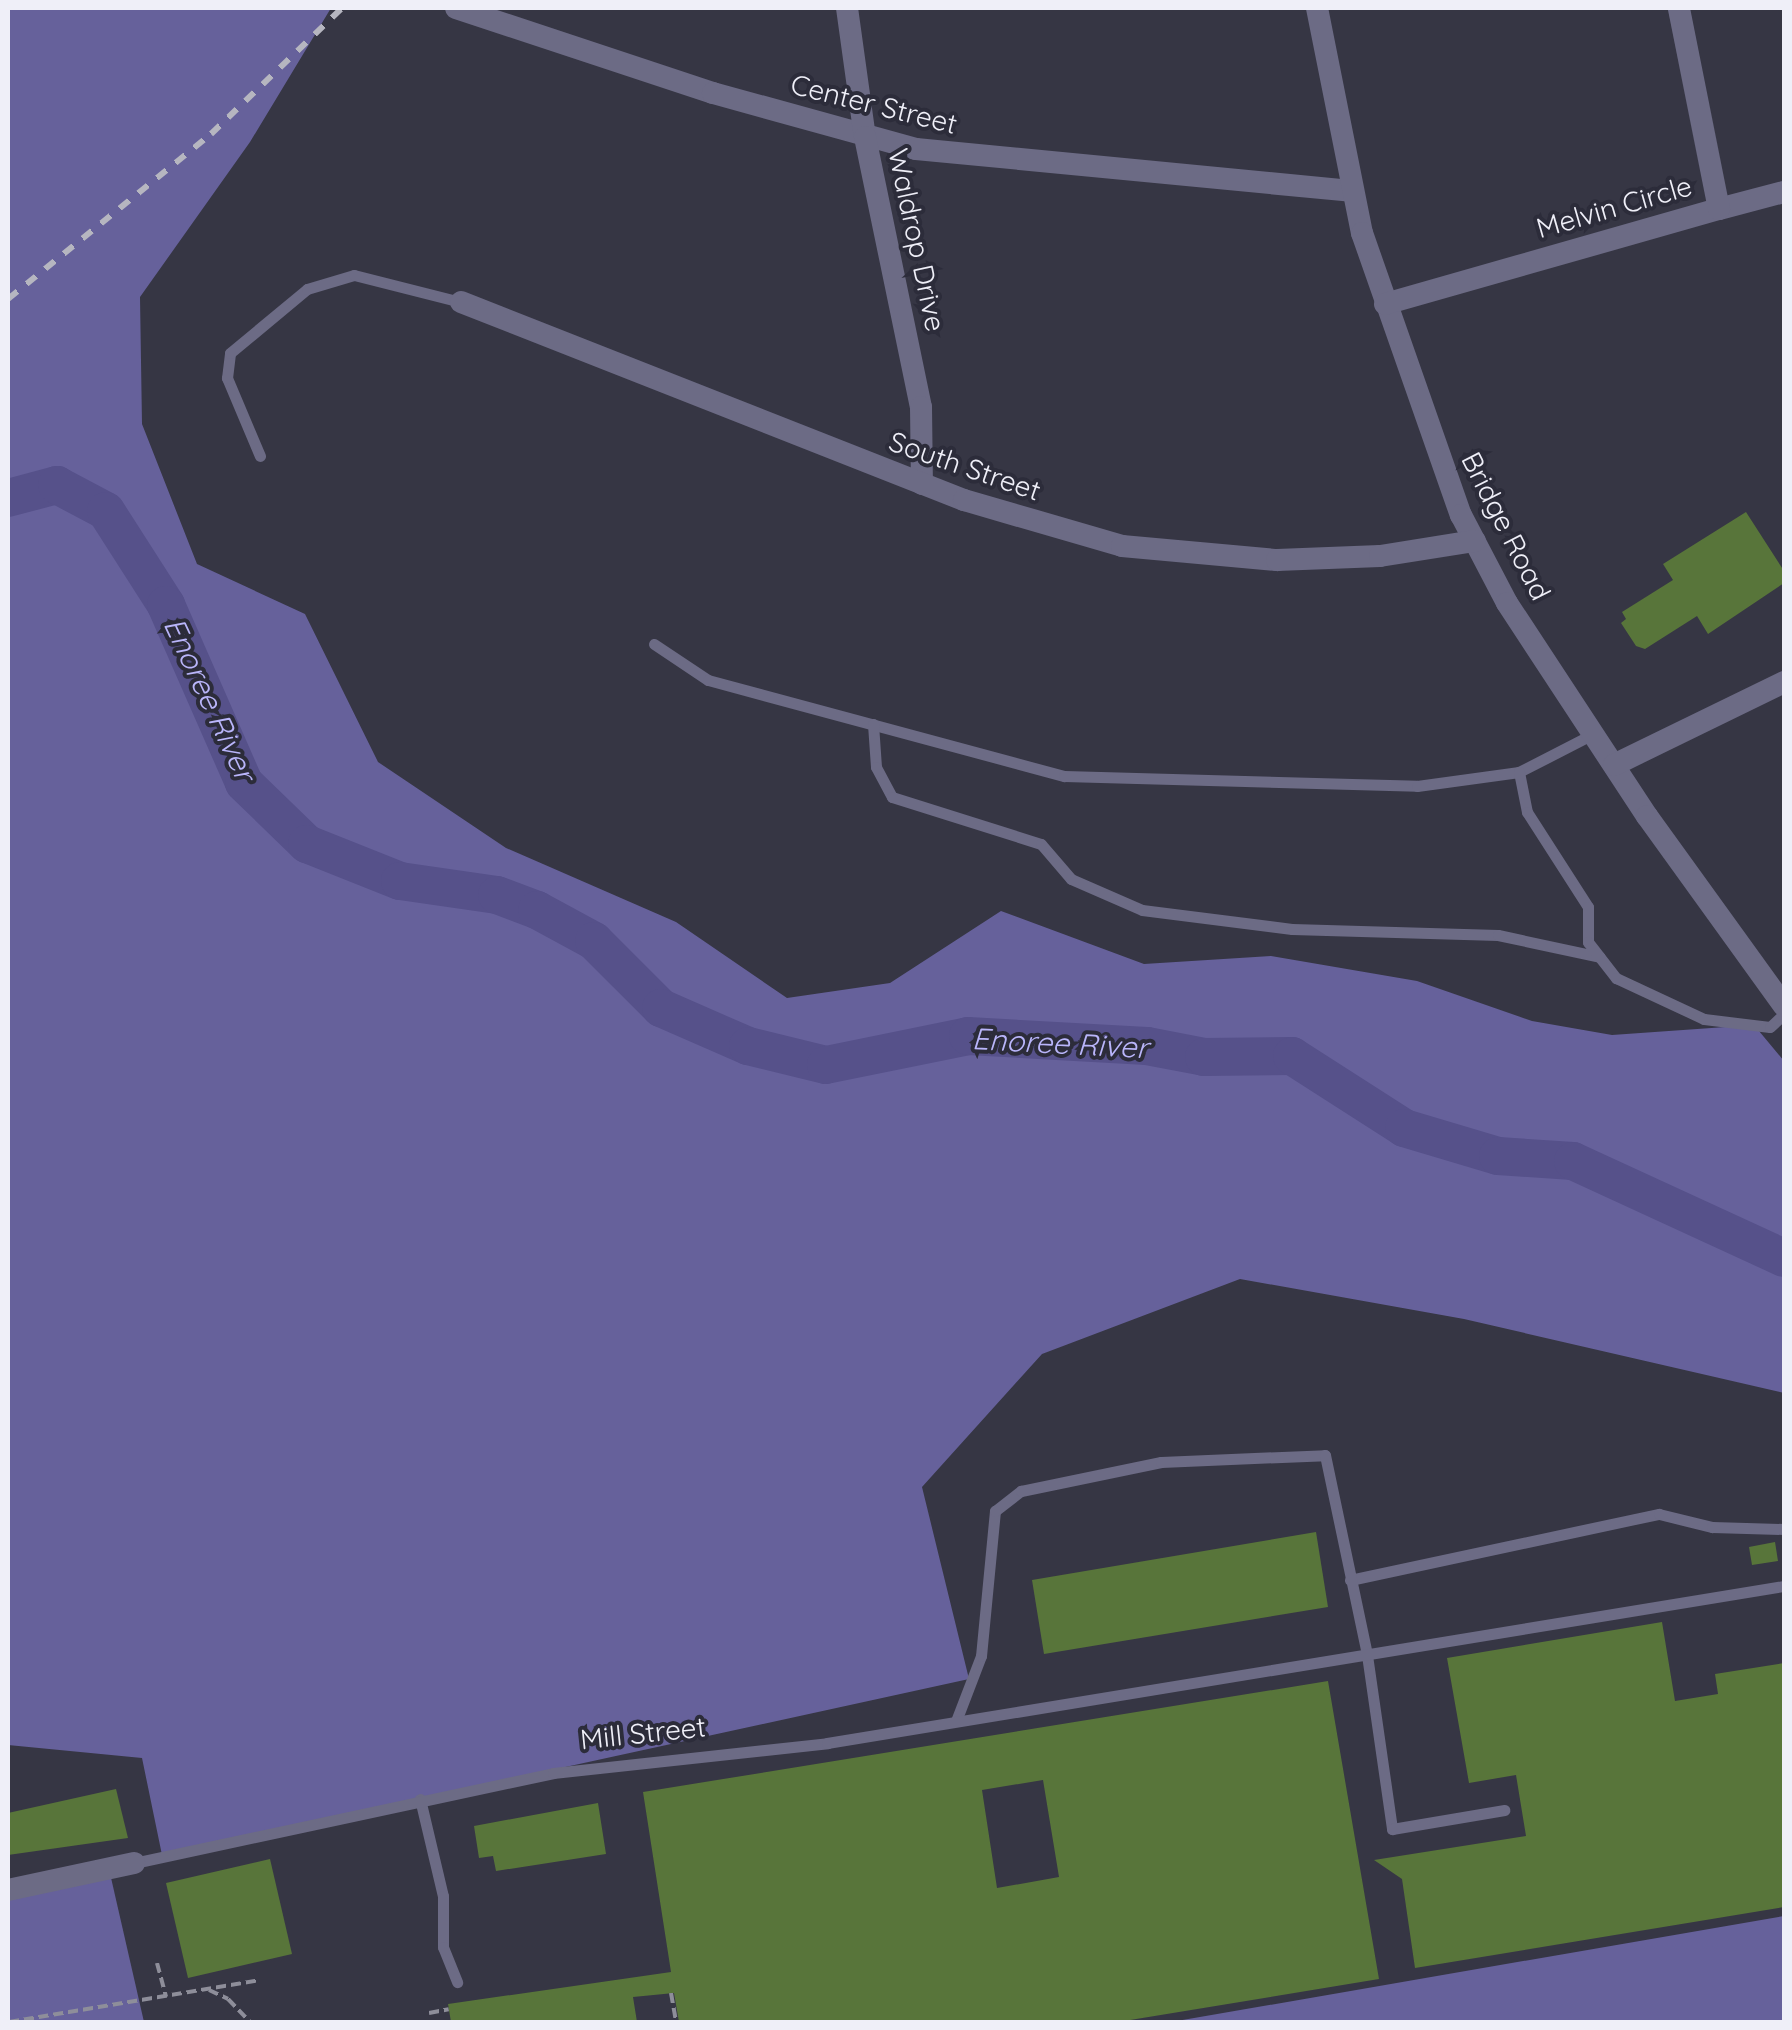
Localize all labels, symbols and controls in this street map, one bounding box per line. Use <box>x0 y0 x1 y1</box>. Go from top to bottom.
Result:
street label: Center Street <box>787 67 961 141</box>
street label: Waldrop Drive <box>881 146 953 334</box>
street label: Melvin Circle <box>1532 169 1696 245</box>
street label: South Street <box>885 424 1045 508</box>
street label: Bridge Road <box>1454 446 1558 606</box>
water label: Enoree River <box>156 612 264 786</box>
water label: Enoree River <box>971 1020 1149 1066</box>
street label: Mill Street <box>578 1710 708 1756</box>

